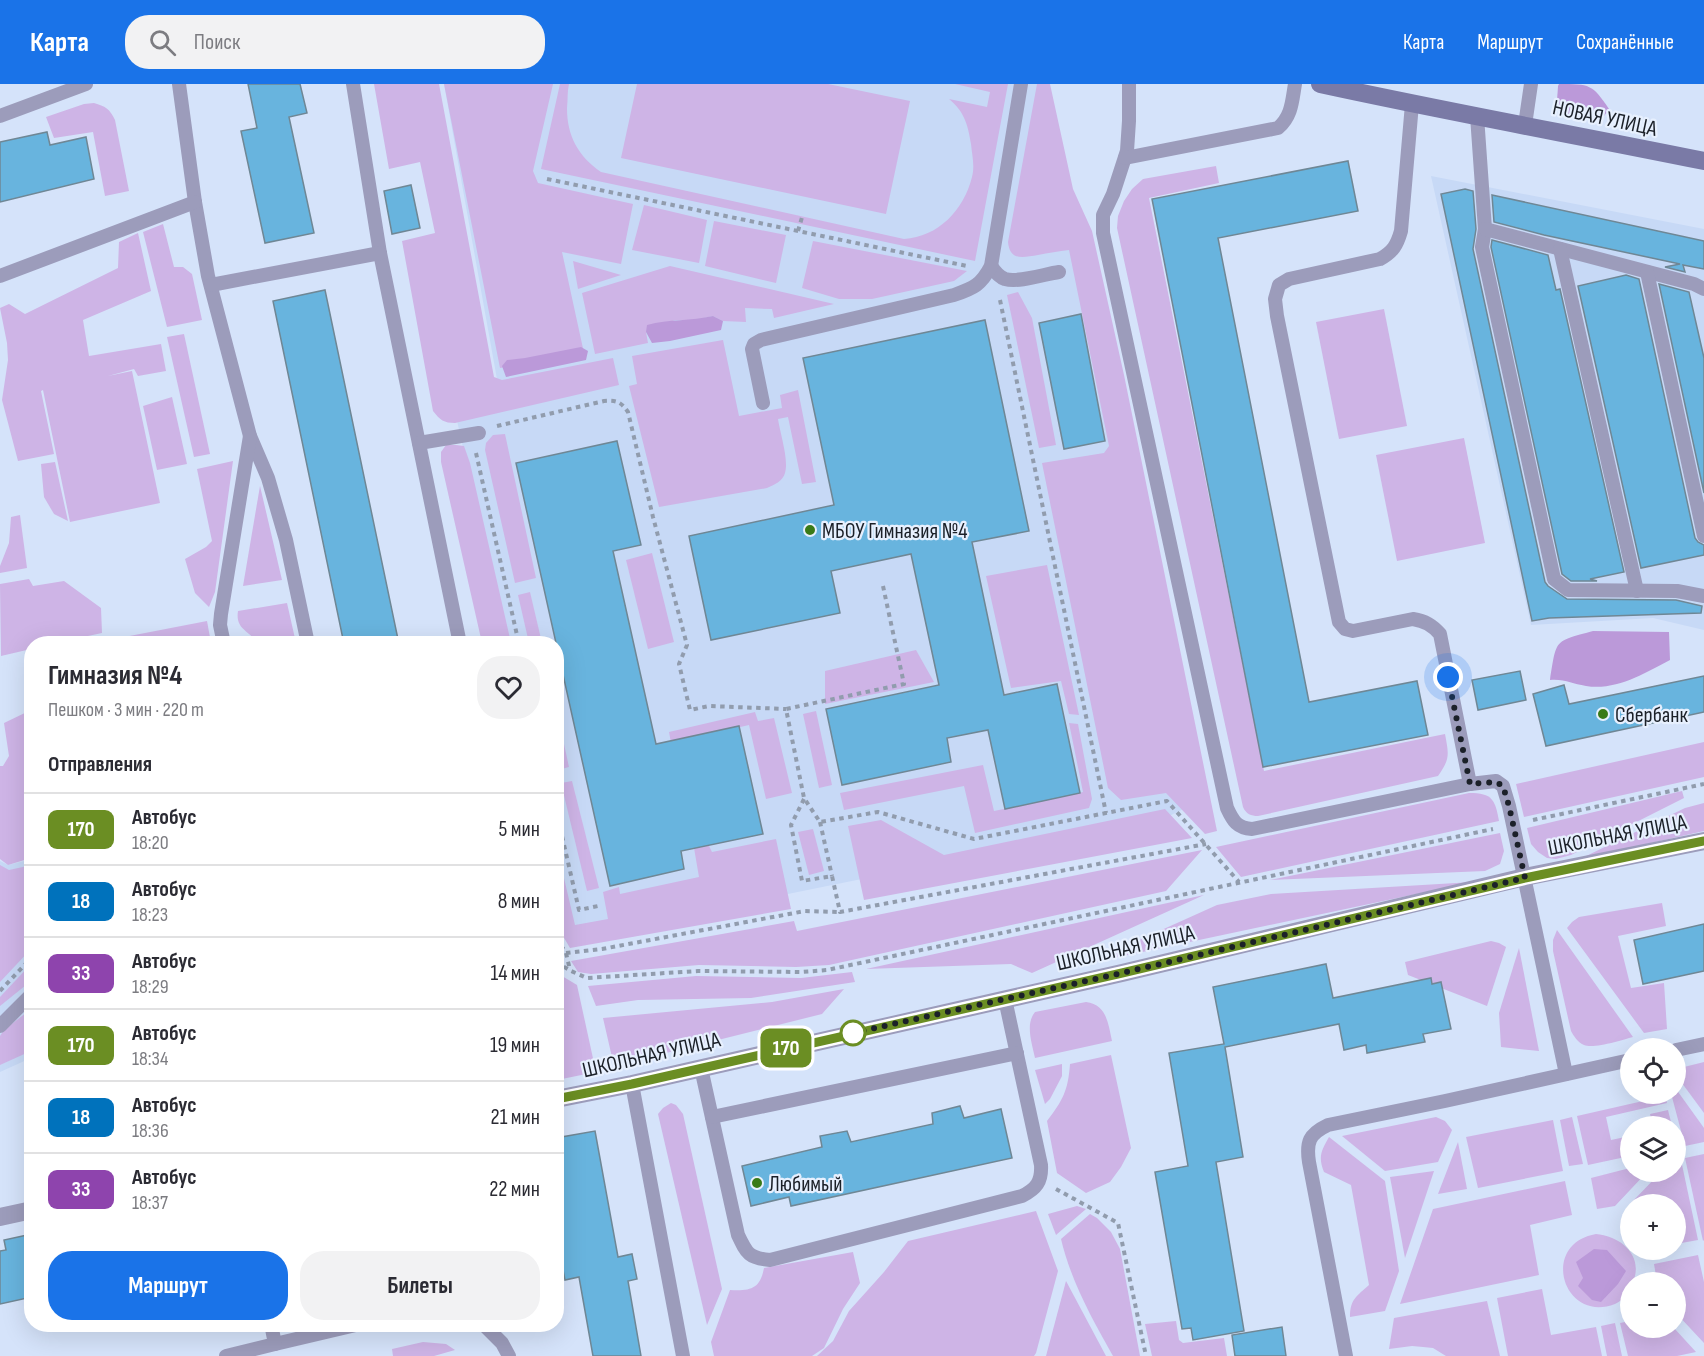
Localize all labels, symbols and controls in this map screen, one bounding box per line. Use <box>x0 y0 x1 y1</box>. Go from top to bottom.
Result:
search box <box>125 15 545 69</box>
text: Карта <box>30 26 89 59</box>
icon: search <box>146 26 179 59</box>
text: Поиск <box>194 29 240 56</box>
text: Карта <box>1403 30 1444 55</box>
text: Маршрут <box>1477 30 1543 55</box>
text: Сохранённые <box>1576 30 1674 55</box>
street label: НОВАЯ УЛИЦА <box>1550 94 1660 143</box>
place label: МБОУ Гимназия №4 <box>822 518 967 545</box>
marker: МБОУ Гимназия №4 <box>803 523 817 537</box>
button: heart <box>477 656 540 719</box>
text: Гимназия №4 <box>48 659 182 692</box>
your location <box>1433 662 1463 692</box>
text: Пешком · 3 мин · 220 m <box>48 698 204 722</box>
place label: Сбербанк <box>1615 702 1688 729</box>
marker: Сбербанк <box>1596 707 1610 721</box>
text: Отправления <box>48 751 152 778</box>
text: Автобус <box>132 804 197 831</box>
street label: ШКОЛЬНАЯ УЛИЦА <box>1546 809 1689 862</box>
text: 5 мин <box>499 816 540 843</box>
text: 170 <box>67 817 95 842</box>
text: 18:20 <box>132 831 169 855</box>
text: Автобус <box>132 876 197 903</box>
text: 8 мин <box>498 888 540 915</box>
text: 18 <box>72 889 90 914</box>
text: 18:23 <box>132 903 168 927</box>
street label: ШКОЛЬНАЯ УЛИЦА <box>1054 919 1197 977</box>
text: Автобус <box>132 948 197 975</box>
text: 14 мин <box>490 960 540 987</box>
text: 33 <box>72 961 90 986</box>
text: 18:29 <box>132 975 169 999</box>
text: Автобус <box>132 1020 197 1047</box>
unlabelled marker <box>840 1020 866 1046</box>
street label: ШКОЛЬНАЯ УЛИЦА <box>580 1026 723 1084</box>
line badge: 170 <box>752 1028 820 1068</box>
text: 19 мин <box>490 1032 540 1059</box>
text: 170 <box>67 1033 95 1058</box>
text: 170 <box>772 1036 800 1061</box>
map controls <box>1620 1038 1686 1338</box>
button: locate <box>1620 1038 1686 1104</box>
text: 18:34 <box>132 1047 168 1071</box>
text: Автобус <box>132 1092 197 1119</box>
text: 21 мин <box>491 1104 540 1131</box>
text: 18 <box>72 1105 90 1130</box>
button: layers <box>1620 1116 1686 1182</box>
text: 18:36 <box>132 1119 169 1143</box>
text: Автобус <box>132 1164 197 1191</box>
place label: Любимый <box>769 1171 842 1198</box>
text: 22 мин <box>489 1176 540 1203</box>
marker: Любимый <box>750 1176 764 1190</box>
text: 33 <box>72 1177 90 1202</box>
text: 18:37 <box>132 1191 168 1215</box>
button: + <box>1620 1194 1686 1260</box>
button: Маршрут <box>48 1251 288 1320</box>
button: Билеты <box>300 1251 540 1320</box>
button: − <box>1620 1272 1686 1338</box>

